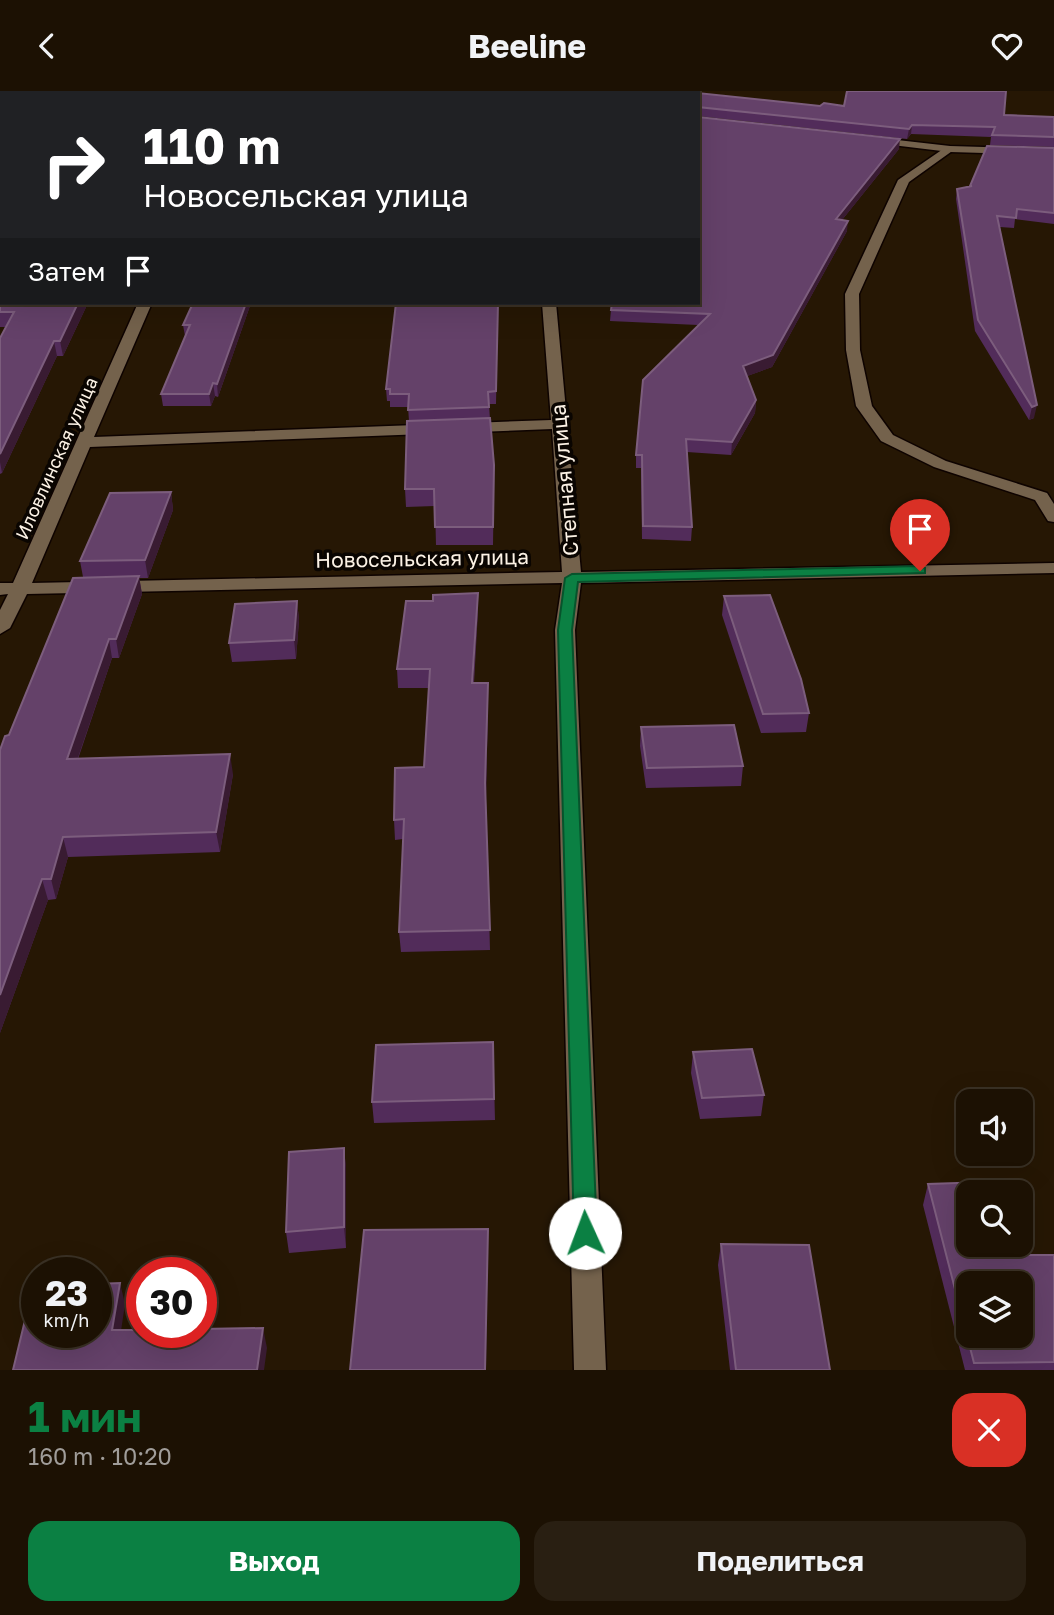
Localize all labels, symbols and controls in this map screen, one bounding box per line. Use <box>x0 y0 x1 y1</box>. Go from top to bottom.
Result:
icon: back <box>28 27 66 65</box>
text: Beeline <box>468 27 586 65</box>
icon: heart <box>988 27 1026 65</box>
text: 110 m <box>143 116 280 175</box>
icon: right <box>28 119 119 210</box>
text: Новосельская улица <box>143 176 469 214</box>
icon: arrive <box>119 252 157 290</box>
text: Затем <box>28 256 105 287</box>
street label: Иловлинская улица <box>10 373 102 543</box>
street label: Степная улица <box>544 403 584 557</box>
pin <box>890 499 950 571</box>
icon: arrive <box>901 510 939 548</box>
street label: Новосельская улица <box>315 543 529 573</box>
map controls <box>956 1089 1033 1348</box>
button: sound <box>956 1089 1033 1166</box>
button: search <box>956 1180 1033 1257</box>
position arrow <box>548 1196 622 1270</box>
speed limit sign: 30 <box>126 1257 217 1348</box>
button: layers <box>956 1271 1033 1348</box>
text: 23 <box>45 1272 88 1314</box>
text: km/h <box>44 1309 89 1331</box>
text: 1 мин <box>28 1391 142 1441</box>
button: close <box>952 1393 1026 1467</box>
text: 160 m · 10:20 <box>28 1442 172 1470</box>
button: Выход <box>28 1521 520 1601</box>
button: Поделиться <box>534 1521 1026 1601</box>

